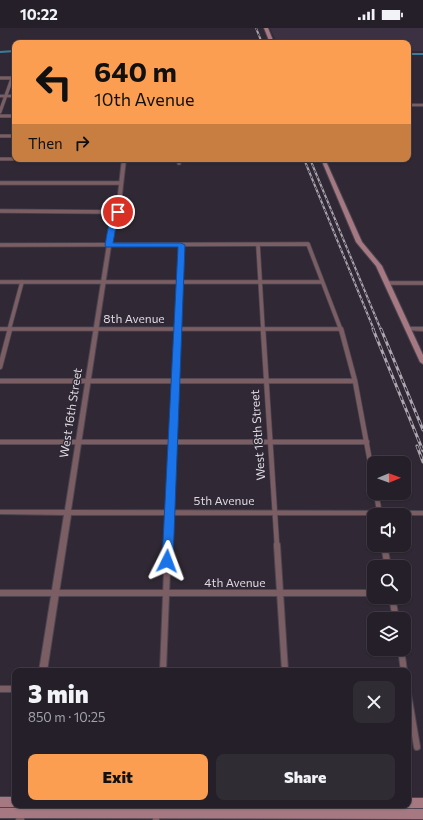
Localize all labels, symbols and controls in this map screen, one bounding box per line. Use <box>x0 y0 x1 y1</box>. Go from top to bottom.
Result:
text: 10:22 <box>20 5 58 23</box>
text: 640 m <box>94 54 177 88</box>
icon: left <box>28 56 80 108</box>
text: 10th Avenue <box>94 88 195 110</box>
icon: right <box>71 132 93 154</box>
text: Then <box>28 134 63 152</box>
pin <box>101 195 135 229</box>
icon: arrive <box>107 201 129 223</box>
street label: 8th Avenue <box>103 311 165 325</box>
street label: West 16th Street <box>56 367 84 459</box>
street label: West 18th Street <box>247 389 267 481</box>
north arrow <box>367 456 411 500</box>
map controls <box>367 456 411 656</box>
street label: 5th Avenue <box>194 493 255 507</box>
button: sound <box>367 508 411 552</box>
position arrow <box>146 540 188 582</box>
button: search <box>367 560 411 604</box>
street label: 4th Avenue <box>204 575 266 589</box>
button: layers <box>367 612 411 656</box>
text: 3 min <box>28 679 89 708</box>
button: close <box>353 681 395 723</box>
text: 850 m · 10:25 <box>28 709 106 725</box>
button: Exit <box>28 754 208 800</box>
button: Share <box>216 754 395 800</box>

